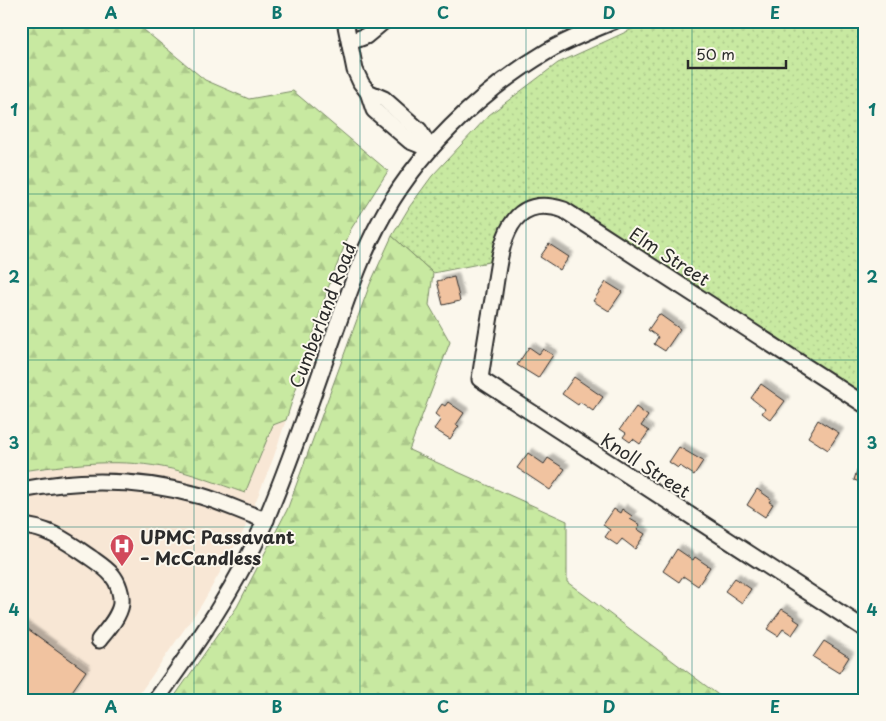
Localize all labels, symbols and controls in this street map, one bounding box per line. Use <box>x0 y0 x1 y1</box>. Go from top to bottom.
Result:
text: A <box>105 0 118 24</box>
text: B <box>272 0 283 24</box>
text: C <box>437 0 449 24</box>
text: D <box>603 0 615 24</box>
text: E <box>770 0 780 24</box>
scale bar <box>688 38 786 70</box>
text: 50 m <box>696 42 735 65</box>
text: 1 <box>10 97 18 121</box>
text: 1 <box>868 97 876 121</box>
street label: Elm Street <box>624 220 716 292</box>
street label: Cumberland Road <box>282 238 362 392</box>
text: 2 <box>8 264 20 288</box>
text: 2 <box>866 264 878 288</box>
street label: Knoll Street <box>596 426 696 504</box>
text: 3 <box>9 430 19 454</box>
text: 3 <box>867 430 877 454</box>
place label: UPMC Passavant – McCandless <box>140 523 295 571</box>
hospital icon: UPMC Passavant – McCandless <box>109 533 135 567</box>
text: 4 <box>9 597 20 621</box>
text: 4 <box>867 597 878 621</box>
text: A <box>105 694 118 718</box>
text: B <box>272 694 283 718</box>
text: C <box>437 694 449 718</box>
text: D <box>603 694 615 718</box>
text: E <box>770 694 780 718</box>

